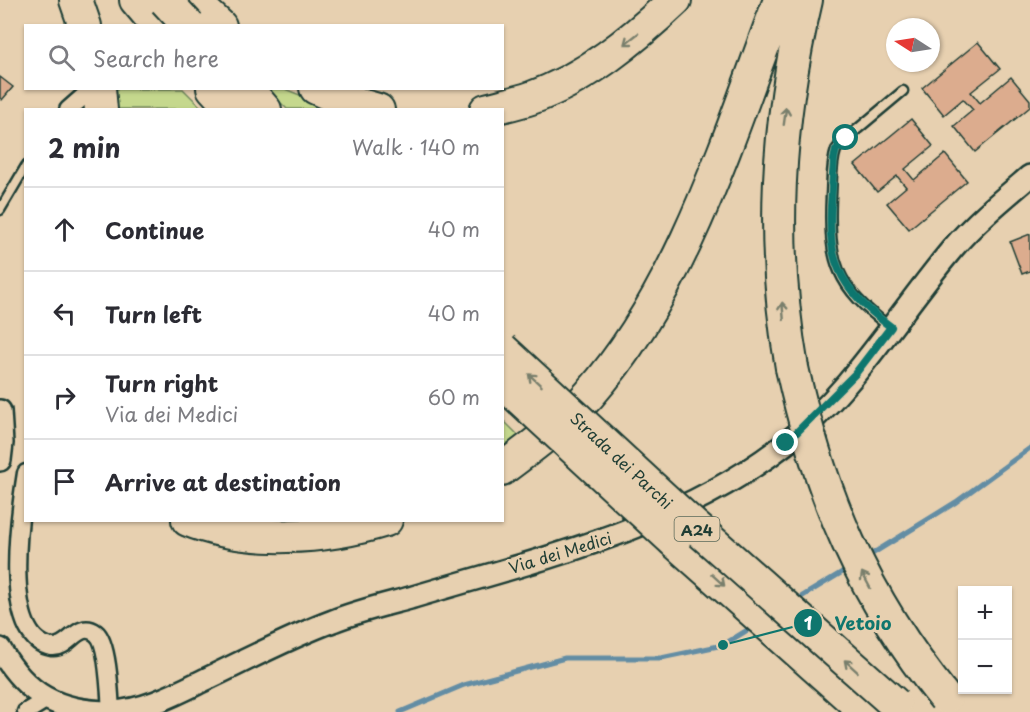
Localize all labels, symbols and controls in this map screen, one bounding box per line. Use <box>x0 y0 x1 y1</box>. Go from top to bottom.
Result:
north arrow <box>886 18 940 72</box>
search box <box>24 24 504 90</box>
one-way arrow <box>623 32 639 45</box>
icon: search <box>45 41 78 74</box>
text: Search here <box>93 41 219 74</box>
one-way arrow <box>779 107 790 127</box>
route start <box>832 124 858 150</box>
text: 2 min <box>48 128 121 167</box>
text: Walk · 140 m <box>352 132 480 162</box>
icon: ahead <box>48 213 81 246</box>
text: Continue <box>105 213 204 246</box>
text: 40 m <box>428 214 480 244</box>
icon: left <box>48 297 81 330</box>
text: Turn left <box>105 297 202 330</box>
text: 40 m <box>428 298 480 328</box>
one-way arrow <box>777 301 788 321</box>
text: Turn right <box>105 366 218 399</box>
one-way arrow <box>528 373 543 387</box>
icon: right <box>48 381 81 414</box>
text: 60 m <box>428 382 480 412</box>
text: Via dei Medici <box>105 399 238 429</box>
street label: Strada dei Parchi <box>565 406 679 514</box>
route end <box>772 429 798 455</box>
icon: arrive <box>48 465 81 498</box>
text: Arrive at destination <box>105 465 341 498</box>
road number: A24 <box>674 517 720 541</box>
street label: Via dei Medici <box>506 525 614 579</box>
one-way arrow <box>860 571 871 589</box>
one-way arrow <box>710 573 725 587</box>
map controls <box>958 586 1012 694</box>
button: + <box>958 586 1012 640</box>
callout: Vetoio <box>793 605 904 641</box>
text: 1 <box>804 609 813 636</box>
text: Vetoio <box>835 609 892 636</box>
button: − <box>958 640 1012 694</box>
one-way arrow <box>844 659 859 673</box>

